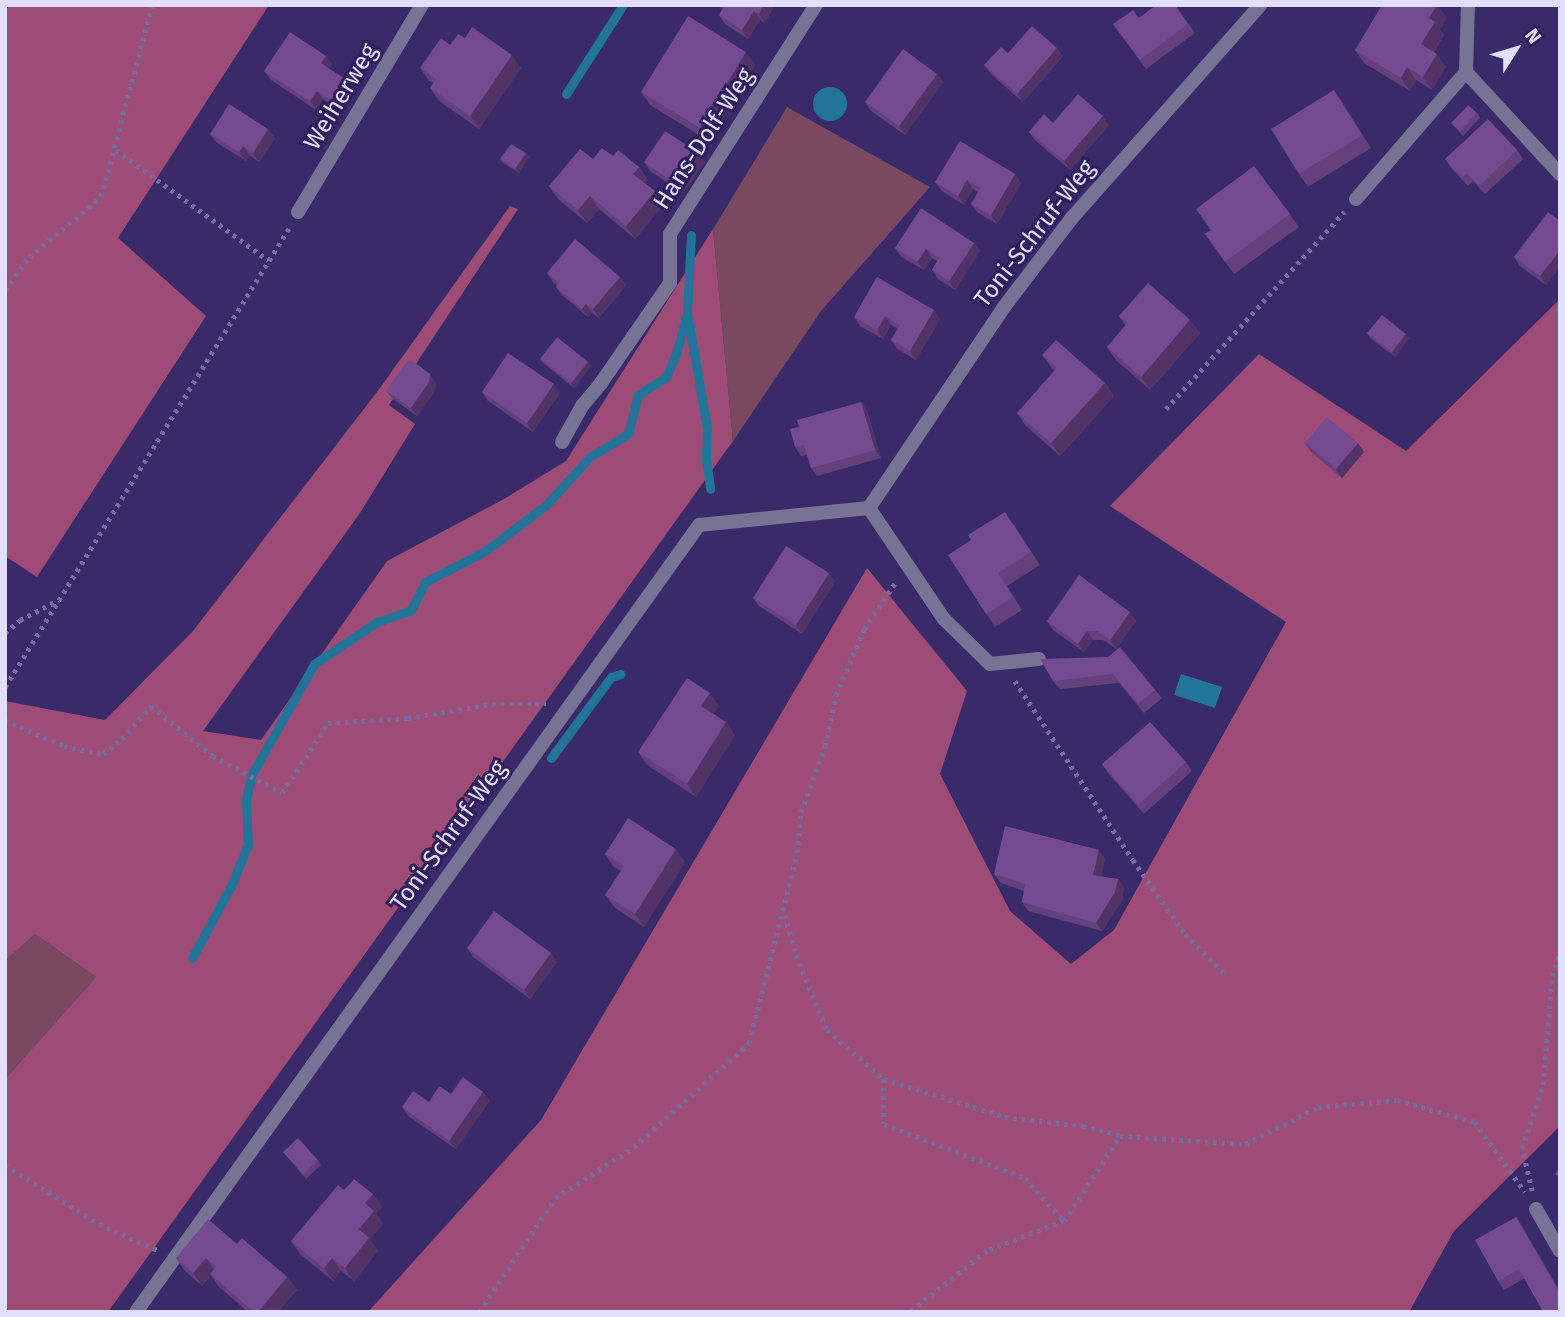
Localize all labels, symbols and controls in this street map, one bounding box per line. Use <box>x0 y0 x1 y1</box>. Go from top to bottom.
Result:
north arrow <box>1481 14 1551 84</box>
text: N <box>1520 24 1546 48</box>
street label: Weiherweg <box>298 39 384 155</box>
street label: Hans-Dolf-Weg <box>648 63 760 215</box>
street label: Toni-Schruf-Weg <box>969 155 1101 313</box>
street label: Toni-Schruf-Weg <box>385 755 513 917</box>

